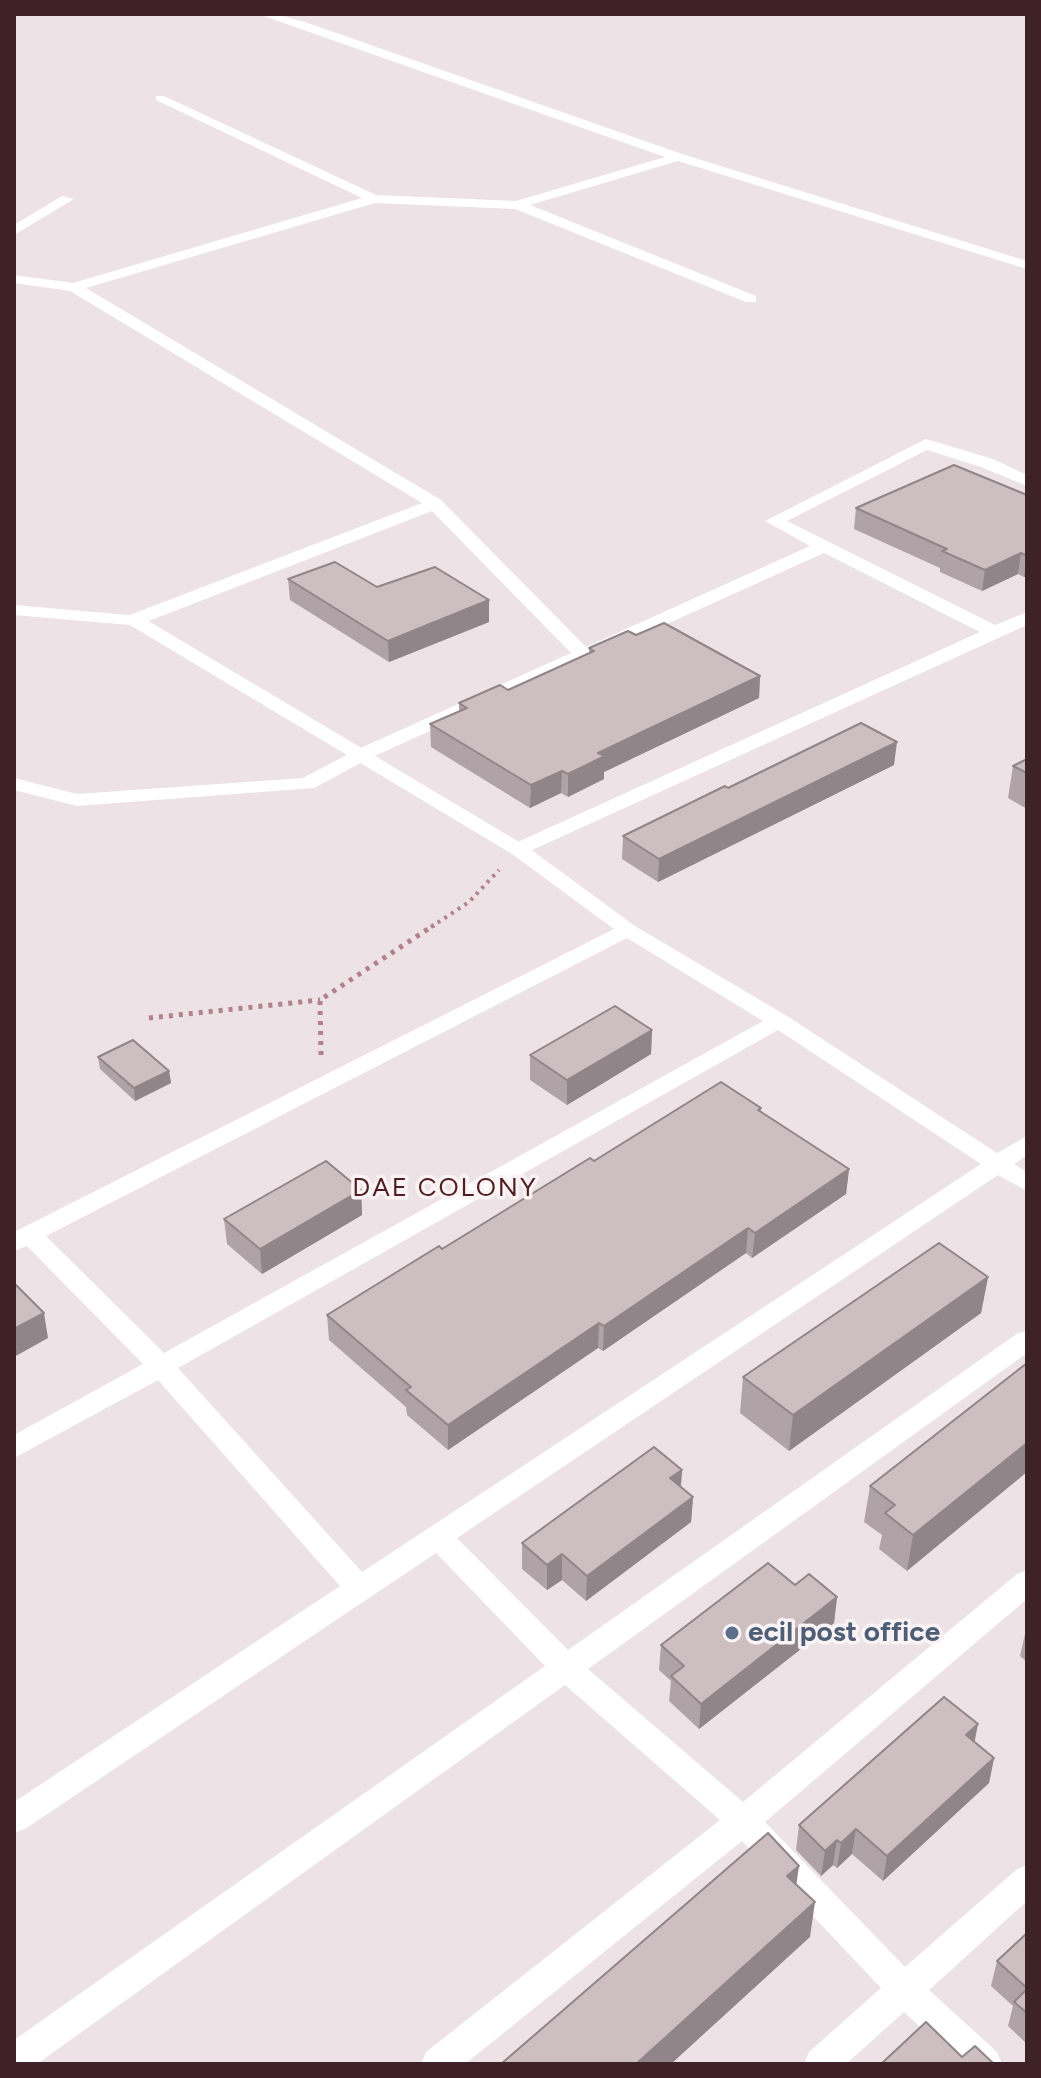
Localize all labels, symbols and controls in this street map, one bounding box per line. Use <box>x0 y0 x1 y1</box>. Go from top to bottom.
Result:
district label: DAE COLONY <box>352 1172 538 1204</box>
place label: ecil post office <box>748 1616 940 1650</box>
marker: ecil post office <box>723 1624 741 1642</box>

